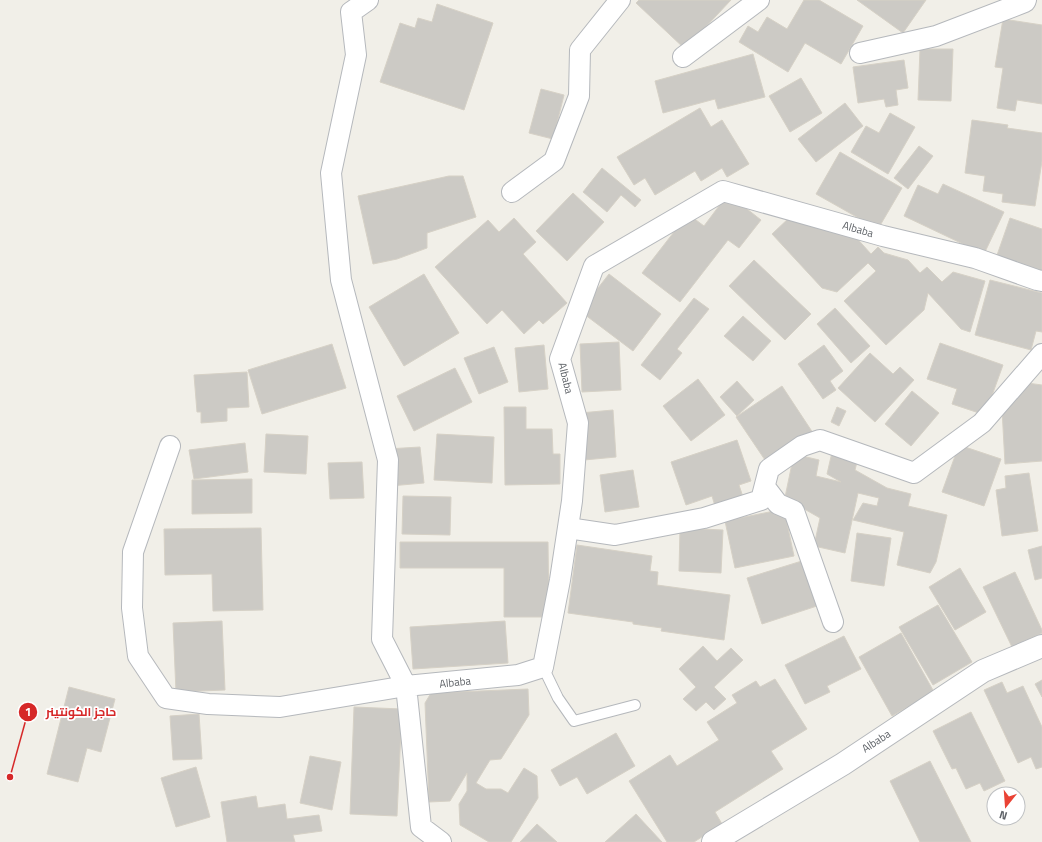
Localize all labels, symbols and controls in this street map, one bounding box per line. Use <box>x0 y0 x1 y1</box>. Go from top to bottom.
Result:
street label: Albaba <box>841 217 876 241</box>
street label: Albaba <box>554 361 578 396</box>
street label: Albaba <box>438 672 472 692</box>
callout: حاجز الكونتينر <box>18 700 124 724</box>
text: 1 <box>25 702 31 721</box>
text: حاجز الكونتينر <box>45 702 116 721</box>
street label: Albaba <box>858 725 894 756</box>
north arrow <box>986 786 1026 826</box>
text: N <box>997 807 1009 824</box>

